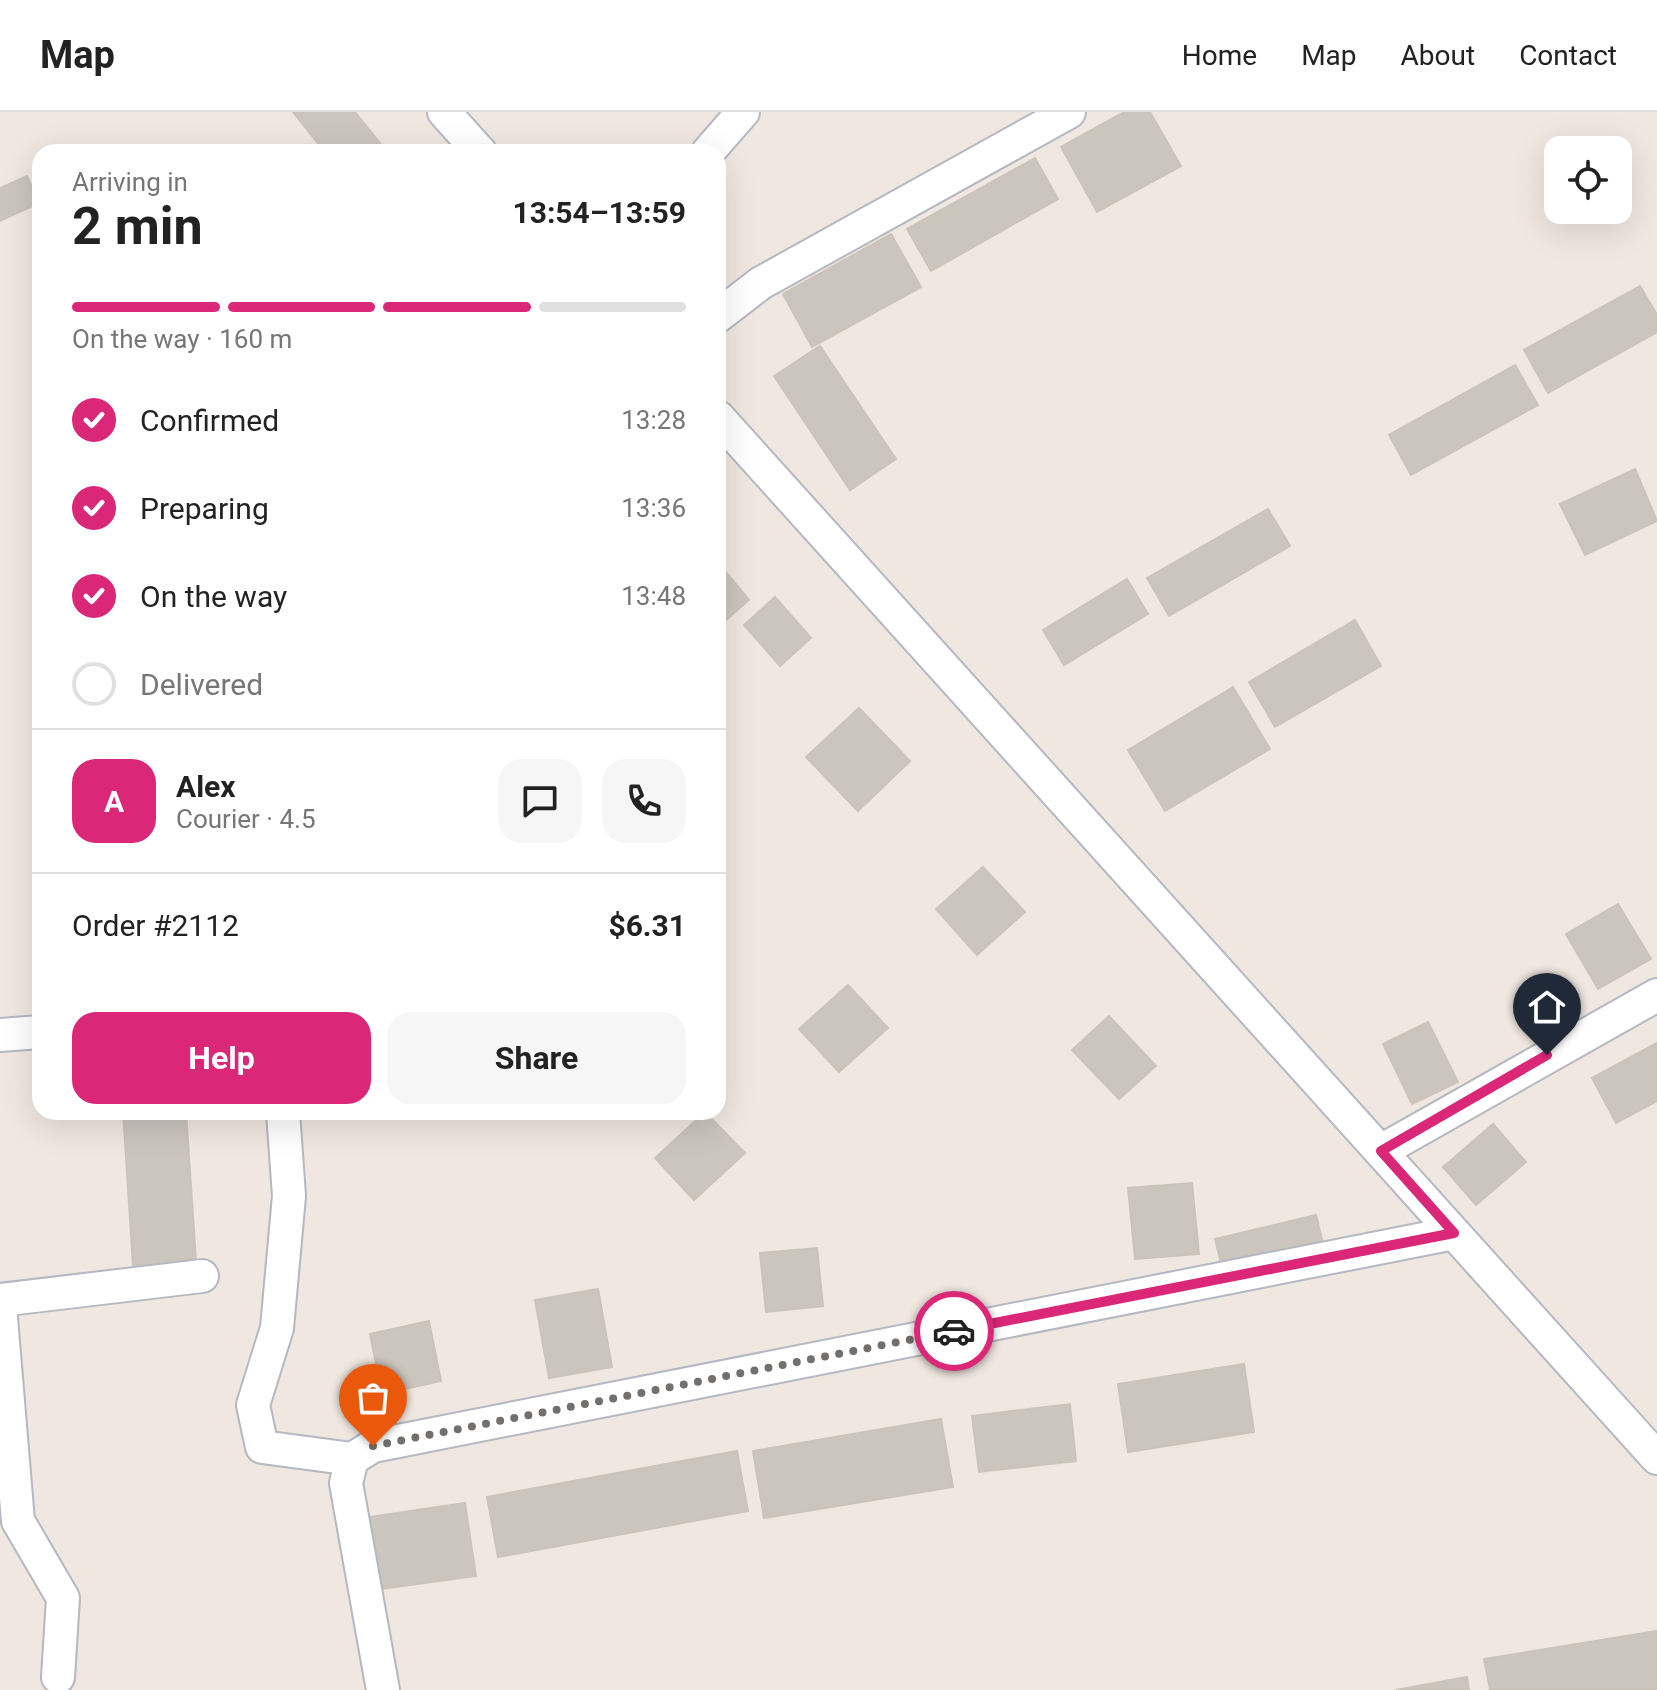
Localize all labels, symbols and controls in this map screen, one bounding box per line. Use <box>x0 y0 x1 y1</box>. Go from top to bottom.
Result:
text: Map <box>40 33 115 77</box>
text: Home <box>1182 39 1257 72</box>
text: Map <box>1301 39 1357 72</box>
text: About <box>1401 39 1475 72</box>
text: Contact <box>1519 39 1617 72</box>
map controls <box>1544 136 1632 224</box>
button: locate <box>1544 136 1632 224</box>
text: Arriving in <box>72 167 188 197</box>
text: 13:54–13:59 <box>512 195 686 230</box>
text: 2 min <box>72 196 203 257</box>
text: On the way · 160 m <box>72 324 292 354</box>
icon: check <box>72 398 116 442</box>
text: Confirmed <box>140 403 279 438</box>
text: 13:28 <box>621 405 686 435</box>
icon: check <box>72 486 116 530</box>
text: Preparing <box>140 491 269 526</box>
text: 13:36 <box>621 493 686 523</box>
icon: check <box>72 574 116 618</box>
text: On the way <box>140 579 287 614</box>
text: 13:48 <box>621 581 686 611</box>
text: Delivered <box>140 667 263 702</box>
button: chat <box>498 759 582 843</box>
button: phone <box>602 759 686 843</box>
text: Alex <box>176 769 236 804</box>
text: A <box>104 784 124 819</box>
text: Courier · 4.5 <box>176 804 316 834</box>
text: Order #2112 <box>72 908 239 943</box>
text: $6.31 <box>608 908 686 943</box>
pin <box>1513 973 1581 1055</box>
icon: home <box>1525 985 1569 1029</box>
button: Help <box>72 1012 371 1104</box>
button: Share <box>387 1012 686 1104</box>
courier <box>914 1291 994 1371</box>
icon: car <box>932 1309 976 1353</box>
pin <box>339 1364 407 1446</box>
icon: bag <box>351 1376 395 1420</box>

